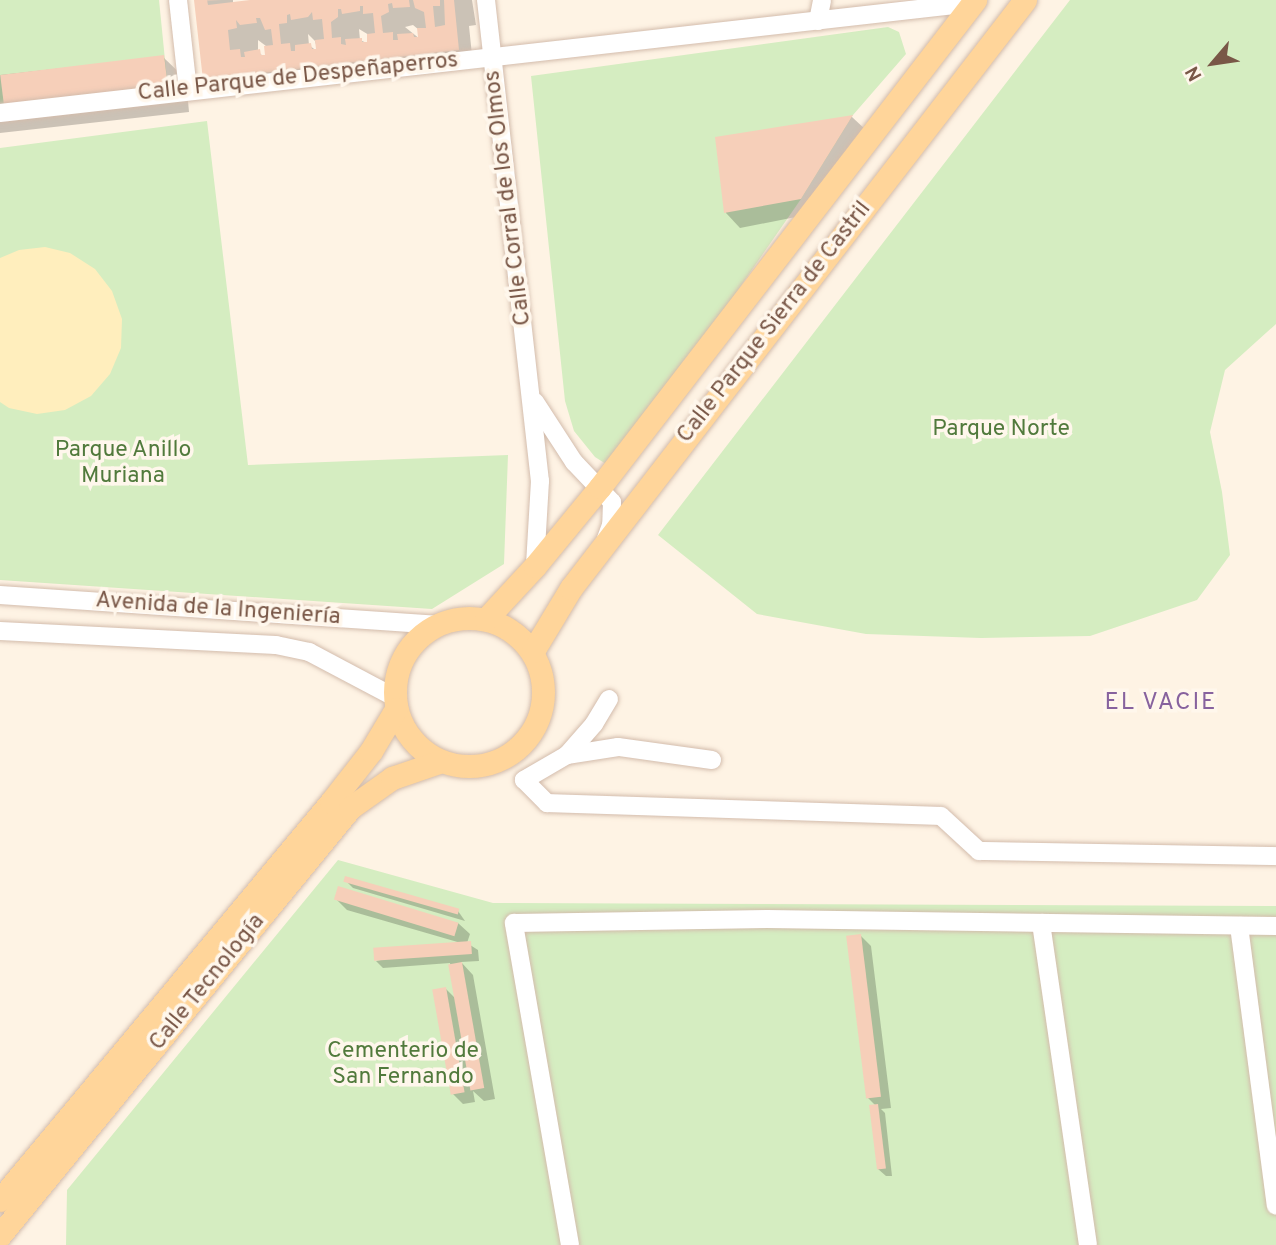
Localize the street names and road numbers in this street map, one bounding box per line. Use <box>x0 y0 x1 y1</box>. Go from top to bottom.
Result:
street label: Calle Parque de Despeñaperros <box>136 47 460 109</box>
street label: Calle Corral de los Olmos <box>480 69 538 327</box>
street label: Calle Parque Sierra de Castril <box>672 197 878 449</box>
street label: Avenida de la Ingeniería <box>94 588 342 632</box>
street label: Calle Tecnología <box>144 909 272 1057</box>

